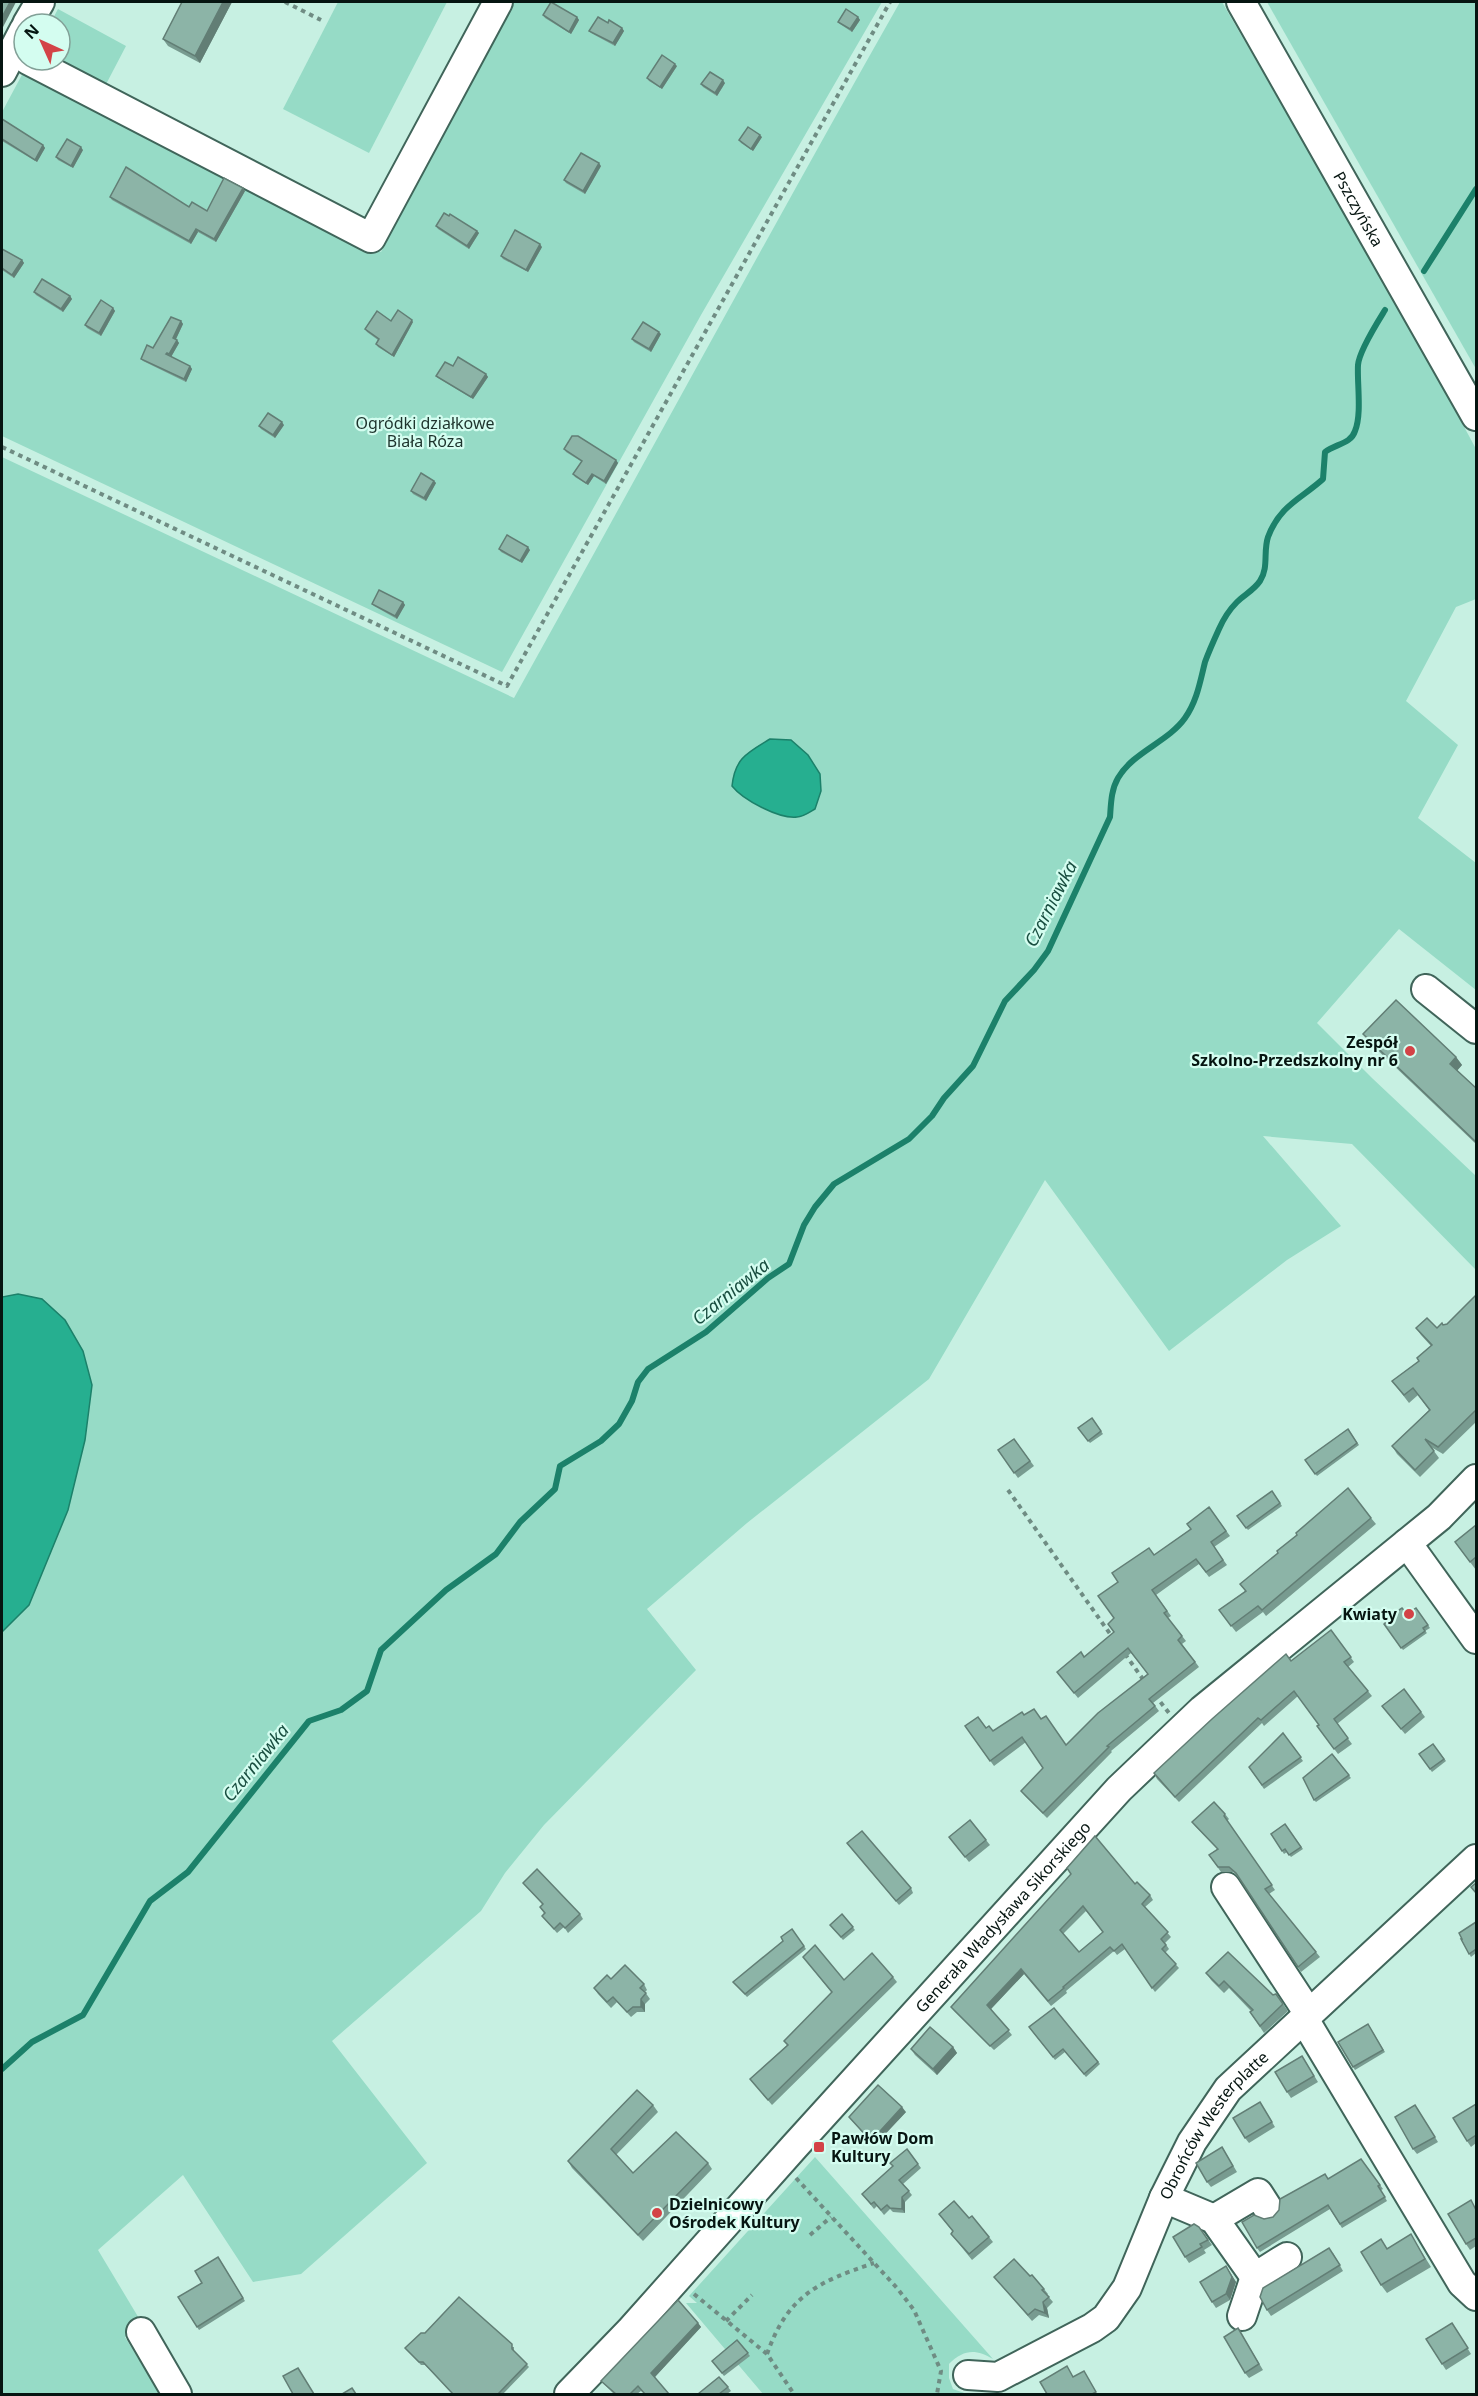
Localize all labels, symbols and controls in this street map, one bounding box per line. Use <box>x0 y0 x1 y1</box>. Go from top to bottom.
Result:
north arrow <box>12 12 72 72</box>
text: N <box>19 19 44 44</box>
street label: Pszczyńska <box>1328 167 1389 251</box>
park label: Ogródki działkowe Biała Róza <box>355 412 495 452</box>
water label: Czarniawka <box>1018 856 1082 951</box>
place label: Zespół Szkolno-Przedszkolny nr 6 <box>1191 1031 1399 1071</box>
marker: Zespół Szkolno-Przedszkolny nr 6 <box>1403 1044 1417 1058</box>
water label: Czarniawka <box>687 1253 774 1330</box>
place label: Kwiaty <box>1342 1603 1398 1625</box>
marker: Kwiaty <box>1402 1607 1416 1621</box>
water label: Czarniawka <box>217 1719 294 1806</box>
street label: Generała Władysława Sikorskiego <box>910 1816 1096 2017</box>
street label: Obrońców Westerplatte <box>1154 2046 1273 2203</box>
place label: Pawłów Dom Kultury <box>831 2127 934 2167</box>
marker: Pawłów Dom Kultury <box>812 2140 826 2154</box>
place label: Dzielnicowy Ośrodek Kultury <box>669 2193 801 2233</box>
marker: Dzielnicowy Ośrodek Kultury <box>650 2206 664 2220</box>

